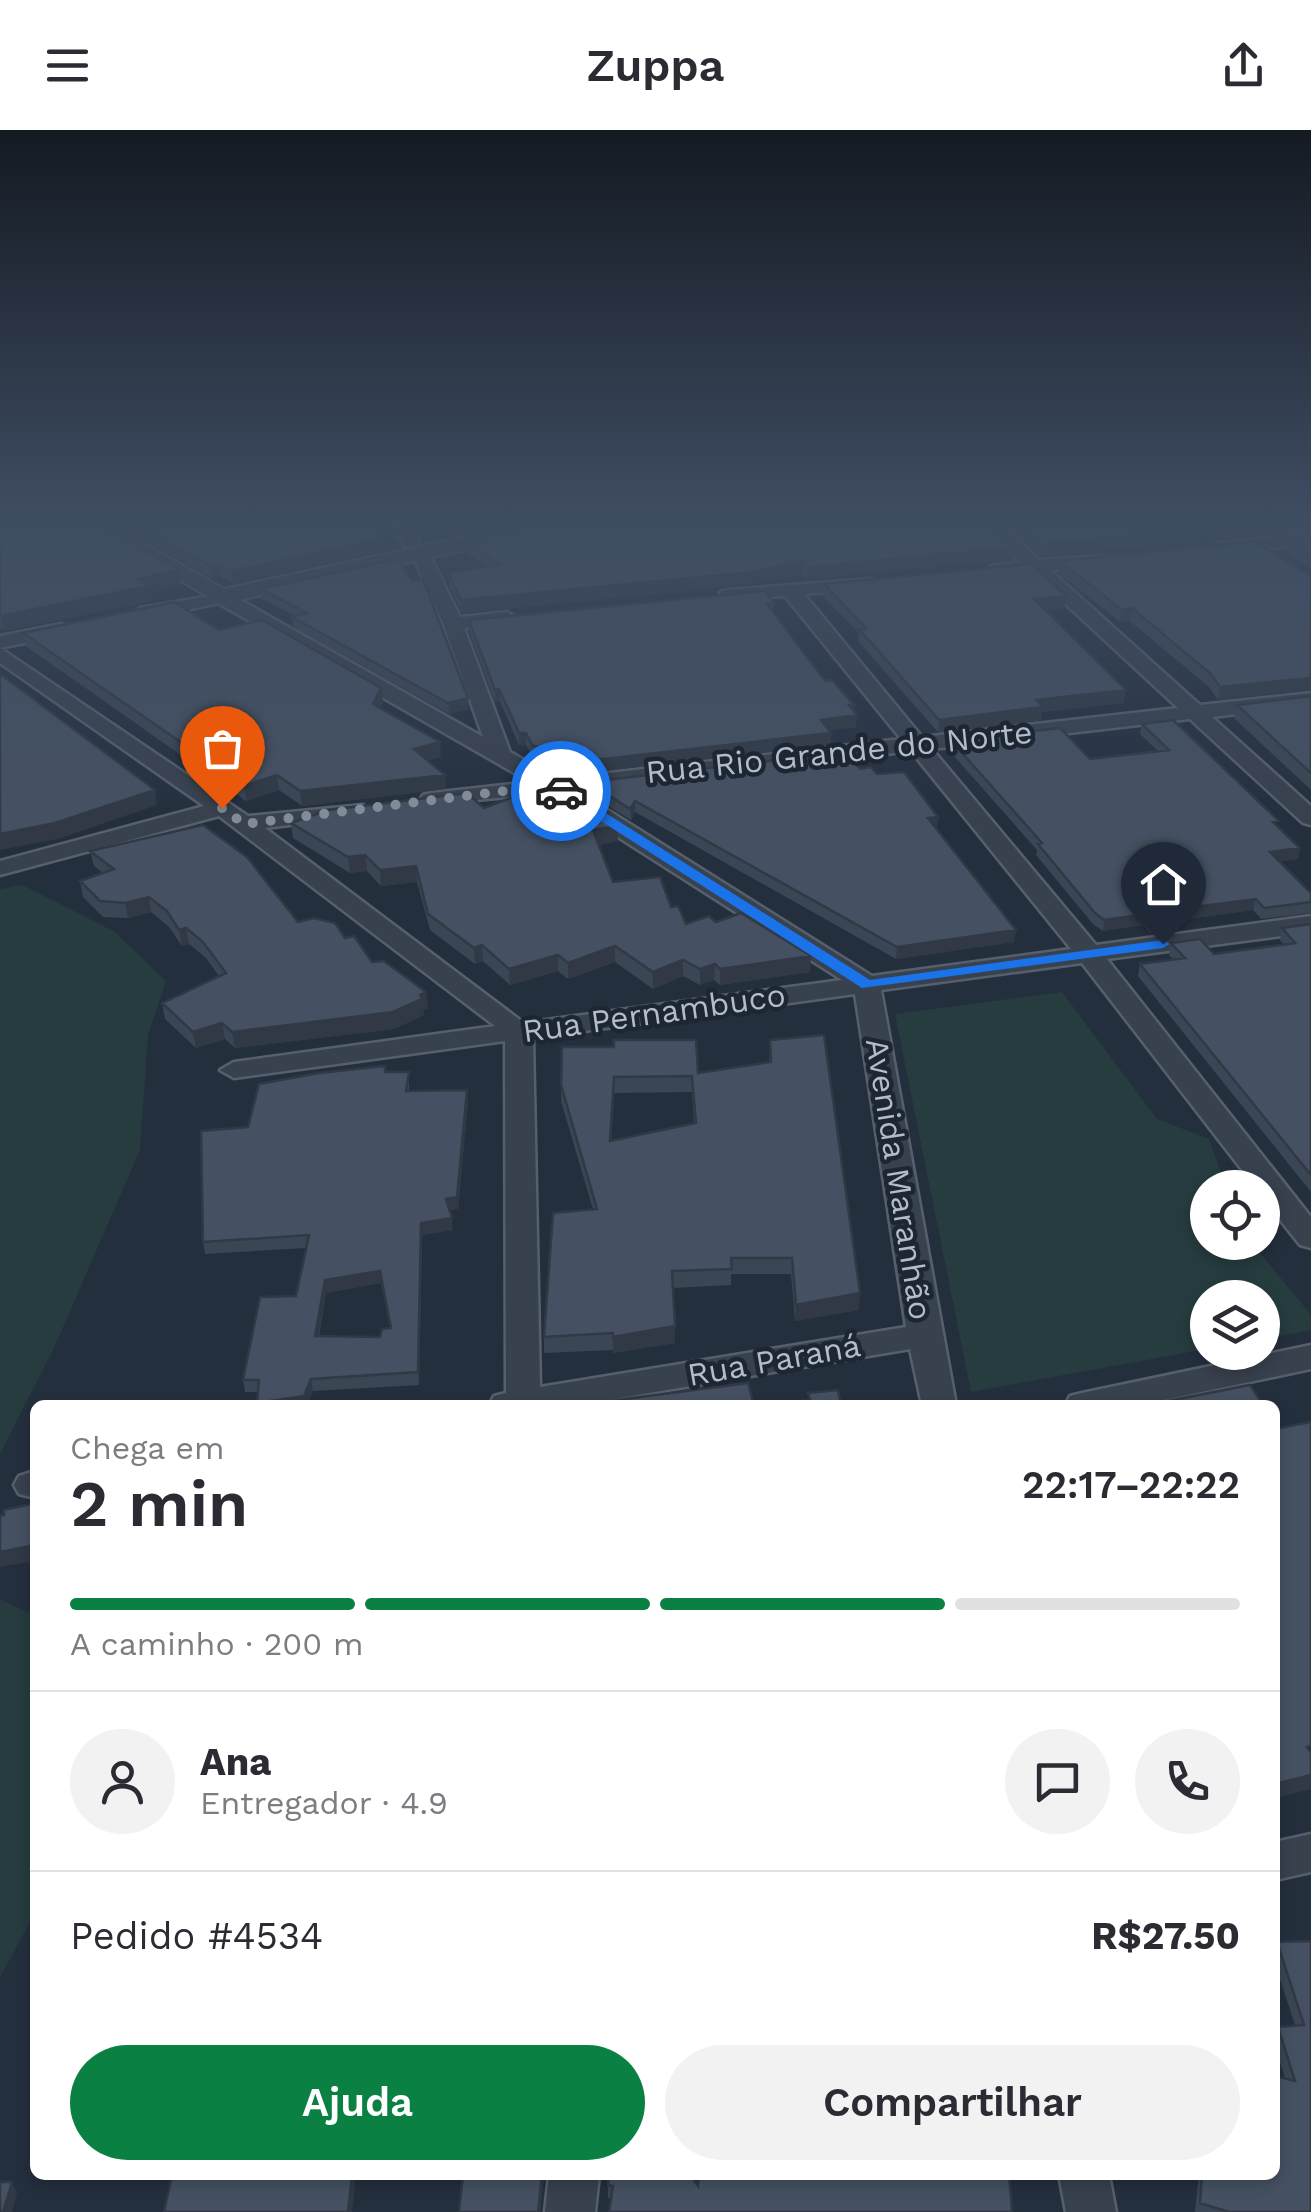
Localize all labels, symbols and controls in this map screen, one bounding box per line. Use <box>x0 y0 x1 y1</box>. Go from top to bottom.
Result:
icon: menu <box>40 38 95 93</box>
icon: share <box>1216 38 1271 93</box>
text: Zuppa <box>587 39 724 92</box>
pin <box>180 706 265 809</box>
street label: Rua Rio Grande do Norte <box>644 713 1034 791</box>
icon: bag <box>195 721 250 776</box>
courier <box>511 741 611 841</box>
icon: car <box>534 764 589 819</box>
pin <box>1121 842 1206 945</box>
icon: home <box>1136 857 1191 912</box>
street label: Rua Pernambuco <box>520 976 788 1050</box>
street label: Avenida Maranhão <box>858 1035 940 1323</box>
map controls <box>1190 1170 1280 1370</box>
button: locate <box>1190 1170 1280 1260</box>
button: layers <box>1190 1280 1280 1370</box>
street label: Rua Paraná <box>684 1326 864 1394</box>
text: Chega em <box>70 1429 225 1467</box>
text: 22:17–22:22 <box>1022 1463 1240 1507</box>
text: 2 min <box>70 1466 248 1542</box>
text: A caminho · 200 m <box>70 1625 364 1663</box>
button: person <box>70 1729 175 1834</box>
button: chat <box>1005 1729 1110 1834</box>
button: phone <box>1135 1729 1240 1834</box>
text: Ana <box>200 1740 271 1784</box>
text: Entregador · 4.9 <box>200 1784 448 1822</box>
text: Pedido #4534 <box>70 1914 323 1958</box>
text: R$27.50 <box>1091 1914 1240 1958</box>
button: Ajuda <box>70 2045 645 2160</box>
button: Compartilhar <box>665 2045 1240 2160</box>

